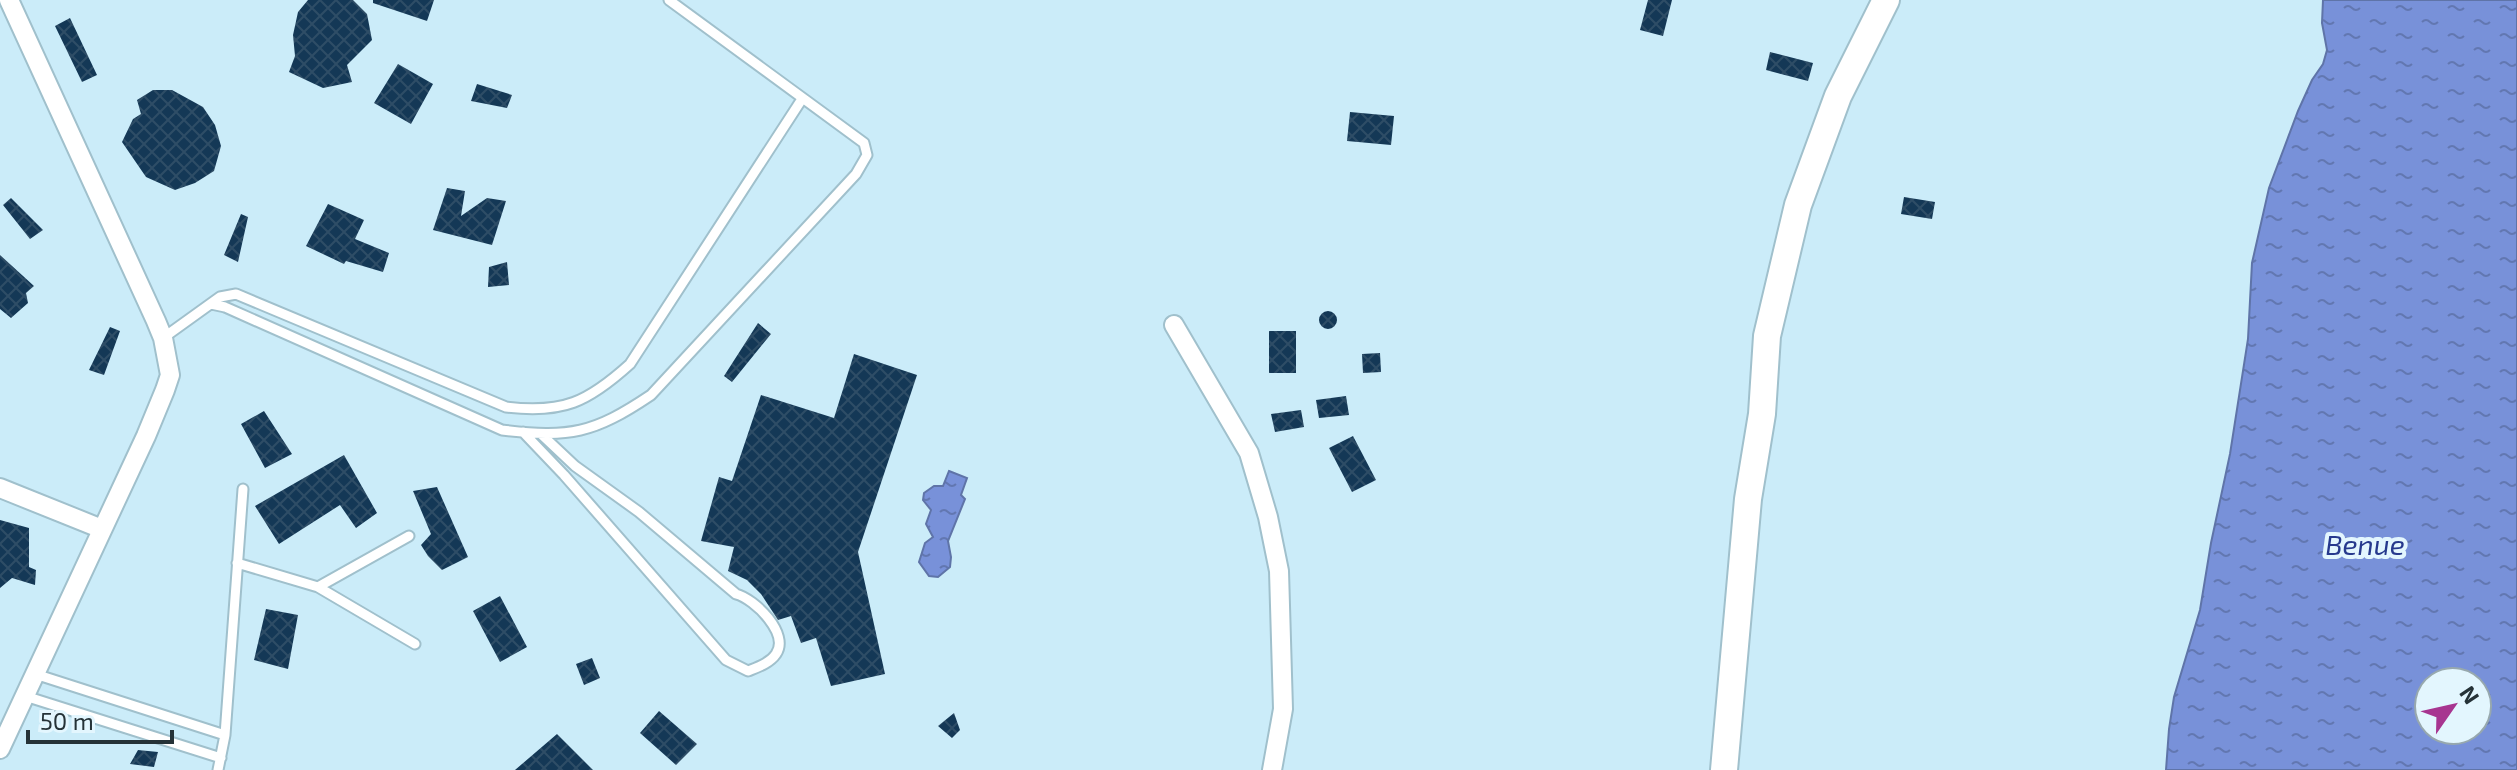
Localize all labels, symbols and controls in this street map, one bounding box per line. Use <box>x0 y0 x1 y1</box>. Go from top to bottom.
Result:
water label: Benue <box>2325 527 2405 561</box>
north arrow <box>2413 666 2493 746</box>
text: N <box>2455 680 2486 708</box>
scale bar <box>28 694 172 744</box>
text: 50 m <box>40 706 94 735</box>

